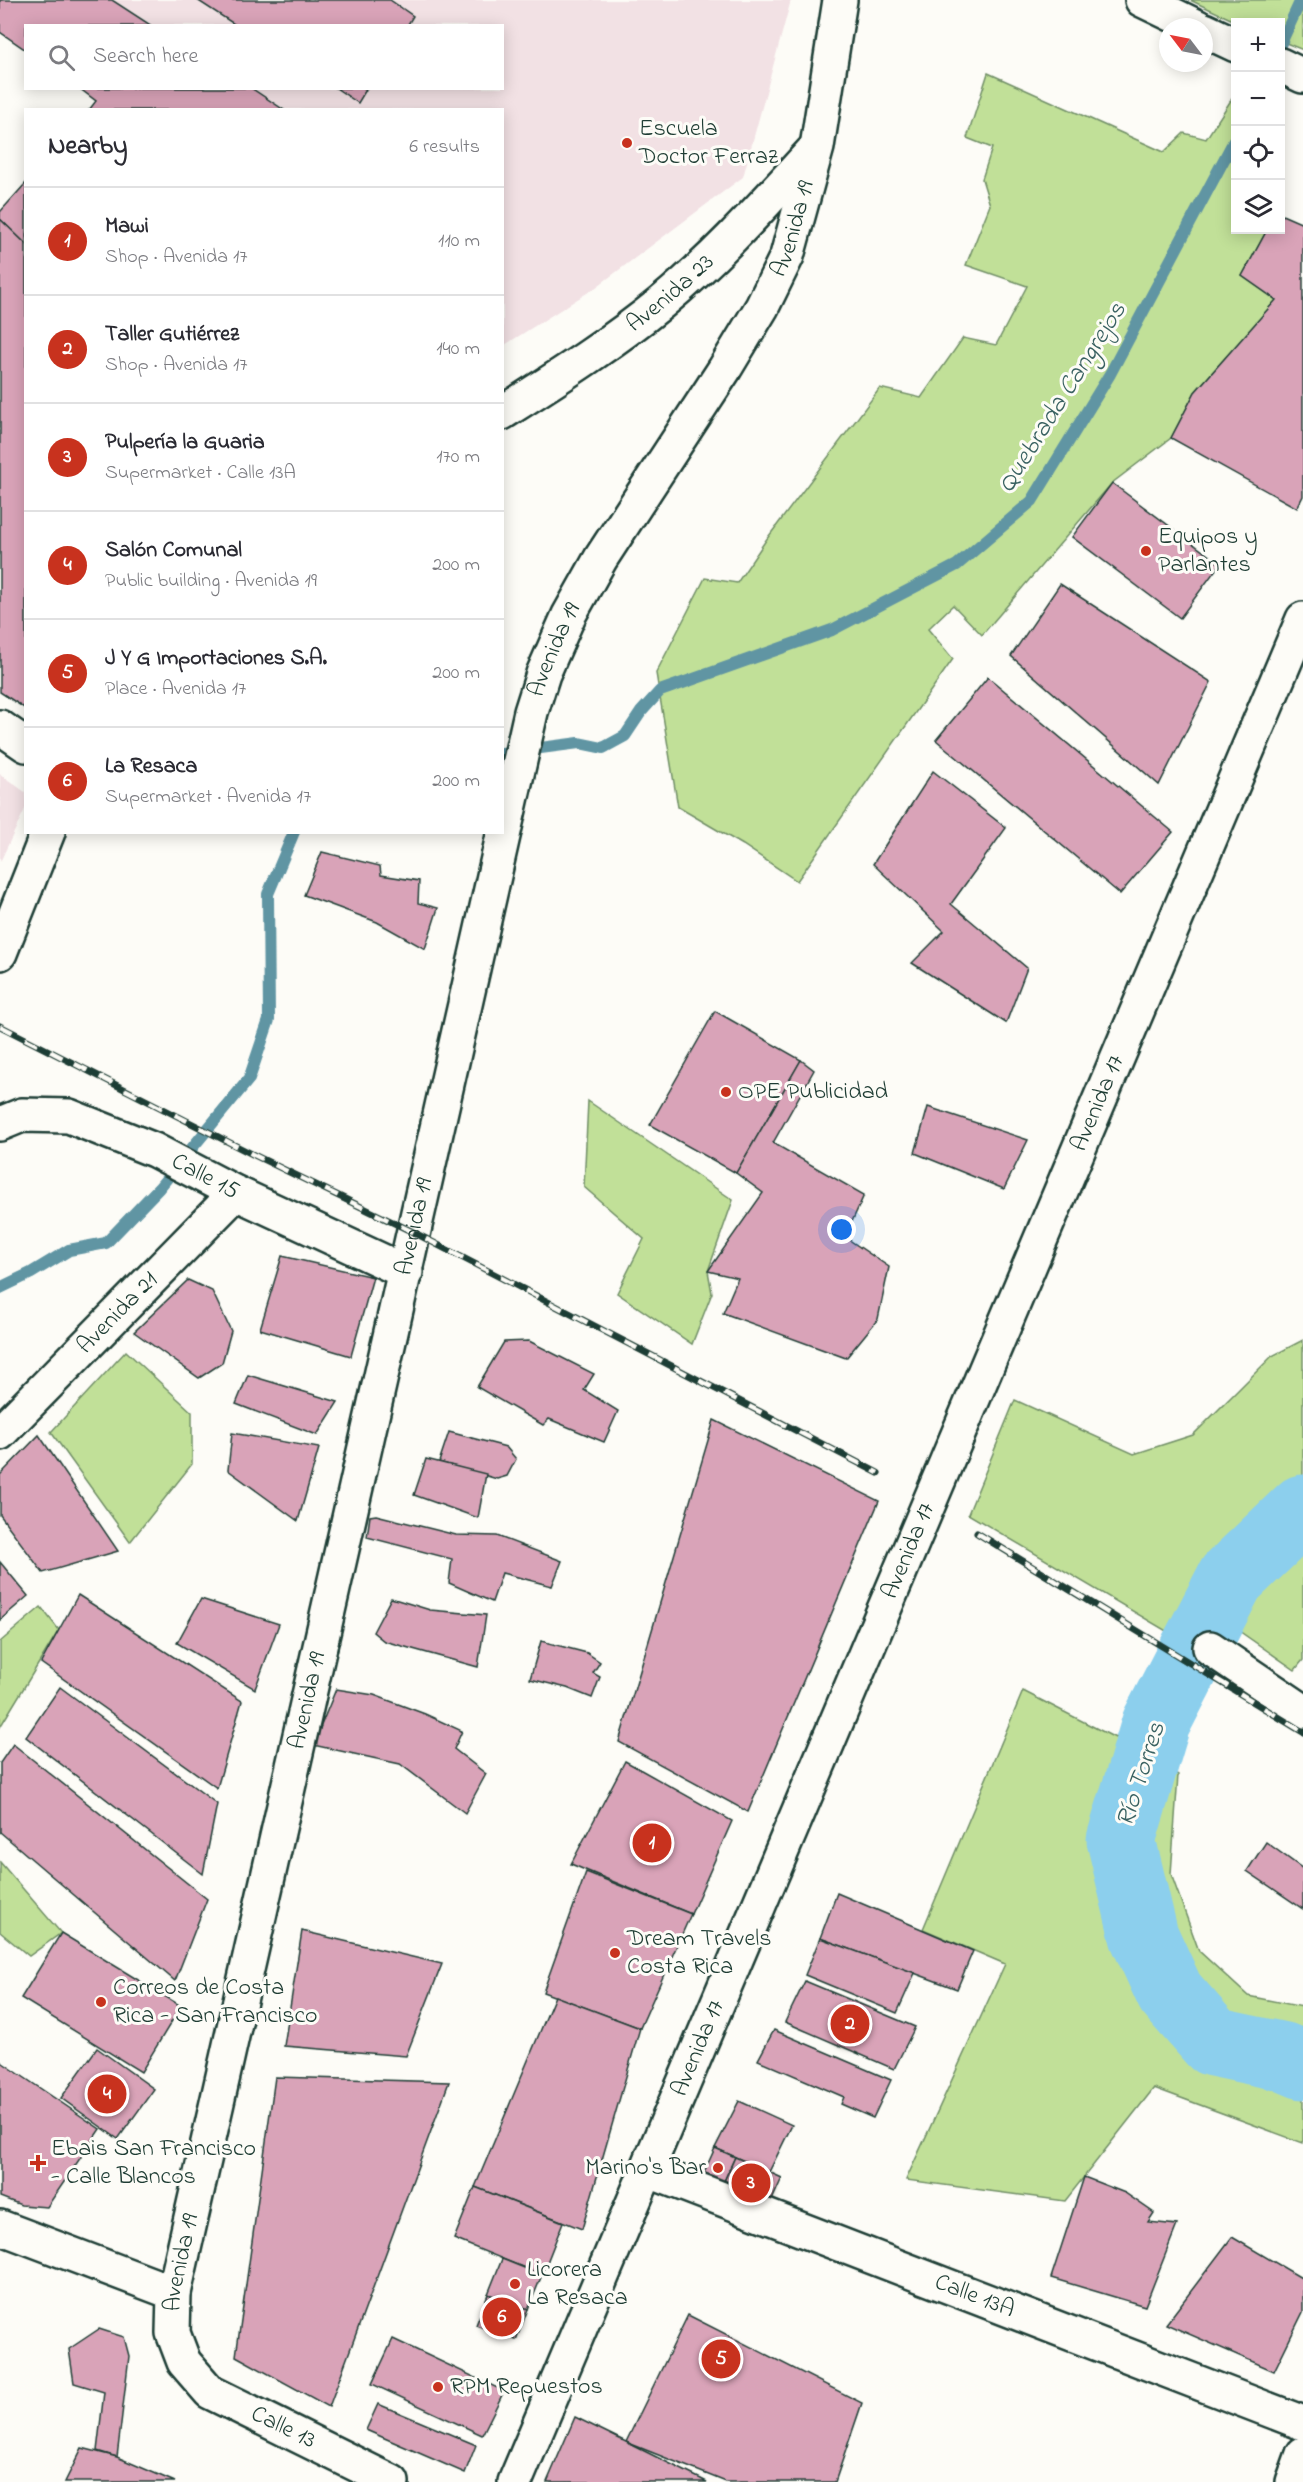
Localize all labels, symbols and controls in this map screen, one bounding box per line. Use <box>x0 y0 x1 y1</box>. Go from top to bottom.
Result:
north arrow <box>1159 18 1213 72</box>
map controls <box>1231 18 1285 234</box>
button: + <box>1231 18 1285 72</box>
search box <box>24 24 504 90</box>
icon: search <box>45 41 78 74</box>
text: Search here <box>93 41 198 73</box>
button: − <box>1231 72 1285 126</box>
place label: Escuela Doctor Ferraz <box>638 112 779 175</box>
button: locate <box>1231 126 1285 180</box>
text: Nearby <box>48 128 127 166</box>
text: 6 results <box>409 133 480 162</box>
marker: Escuela Doctor Ferraz <box>620 136 634 150</box>
street label: Avenida 19 <box>762 176 825 283</box>
button: layers <box>1231 180 1285 234</box>
text: Mawi <box>105 211 149 243</box>
text: 1 <box>64 227 71 256</box>
text: 110 m <box>438 227 480 256</box>
text: Shop · Avenida 17 <box>105 243 248 272</box>
street label: Avenida 23 <box>619 246 723 341</box>
water label: Quebrada Cangrejos <box>989 295 1137 501</box>
text: Taller Gutiérrez <box>105 319 239 351</box>
text: 2 <box>63 335 72 364</box>
text: 140 m <box>436 335 480 364</box>
text: Shop · Avenida 17 <box>105 351 248 380</box>
text: Pulpería la Guaria <box>105 427 265 459</box>
text: 3 <box>63 443 72 472</box>
text: 170 m <box>436 443 480 472</box>
text: Supermarket · Calle 13A <box>105 459 296 488</box>
place label: Equipos y Parlantes <box>1158 520 1258 583</box>
text: Salón Comunal <box>105 535 242 567</box>
marker: Equipos y Parlantes <box>1139 544 1153 558</box>
text: 4 <box>63 551 72 580</box>
text: 200 m <box>432 551 480 580</box>
text: Public building · Avenida 19 <box>105 567 317 596</box>
street label: Avenida 19 <box>519 596 590 701</box>
text: J Y G Importaciones S.A. <box>105 643 327 675</box>
text: 5 <box>62 659 73 688</box>
text: 200 m <box>432 659 480 688</box>
text: Place · Avenida 17 <box>105 675 246 704</box>
text: La Resaca <box>105 751 197 783</box>
text: 6 <box>63 767 72 796</box>
text: 200 m <box>432 767 480 796</box>
text: Supermarket · Avenida 17 <box>105 783 311 812</box>
street label: Avenida 17 <box>1062 1050 1134 1157</box>
place label: OPE Publicidad <box>738 1075 889 1110</box>
marker: OPE Publicidad <box>719 1085 733 1099</box>
street label: Calle 15 <box>165 1144 245 1209</box>
street label: Avenida 19 <box>387 1174 443 1279</box>
your location <box>827 1215 856 1244</box>
street label: Avenida 21 <box>69 1264 167 1362</box>
street label: Avenida 17 <box>873 1497 945 1605</box>
street label: Avenida 19 <box>280 1648 336 1753</box>
water label: Río Torres <box>1107 1717 1177 1832</box>
pin: 1 <box>632 1820 672 1866</box>
place label: Dream Travels Costa Rica <box>626 1922 772 1985</box>
marker: Dream Travels Costa Rica <box>608 1946 622 1960</box>
place label: Correos de Costa Rica - San Francisco <box>113 1971 318 2034</box>
street label: Avenida 17 <box>663 1994 734 2102</box>
marker: Correos de Costa Rica - San Francisco <box>94 1995 108 2009</box>
pin: 2 <box>830 2002 870 2046</box>
pin: 4 <box>88 2072 126 2116</box>
place label: Ebais San Francisco - Calle Blancos <box>51 2132 256 2195</box>
place label: Marino's Bar <box>585 2151 707 2186</box>
marker: Ebais San Francisco - Calle Blancos <box>29 2154 47 2172</box>
pin: 3 <box>732 2160 771 2206</box>
marker: Marino's Bar <box>711 2161 725 2175</box>
street label: Avenida 19 <box>156 2210 209 2312</box>
place label: Licorera La Resaca <box>527 2253 628 2316</box>
street label: Calle 13A <box>929 2265 1020 2328</box>
marker: Licorera La Resaca <box>508 2277 522 2291</box>
pin: 6 <box>482 2294 522 2340</box>
pin: 5 <box>702 2336 740 2382</box>
place label: RPM Repuestos <box>450 2370 603 2405</box>
marker: RPM Repuestos <box>431 2380 445 2394</box>
street label: Calle 13 <box>245 2397 321 2459</box>

